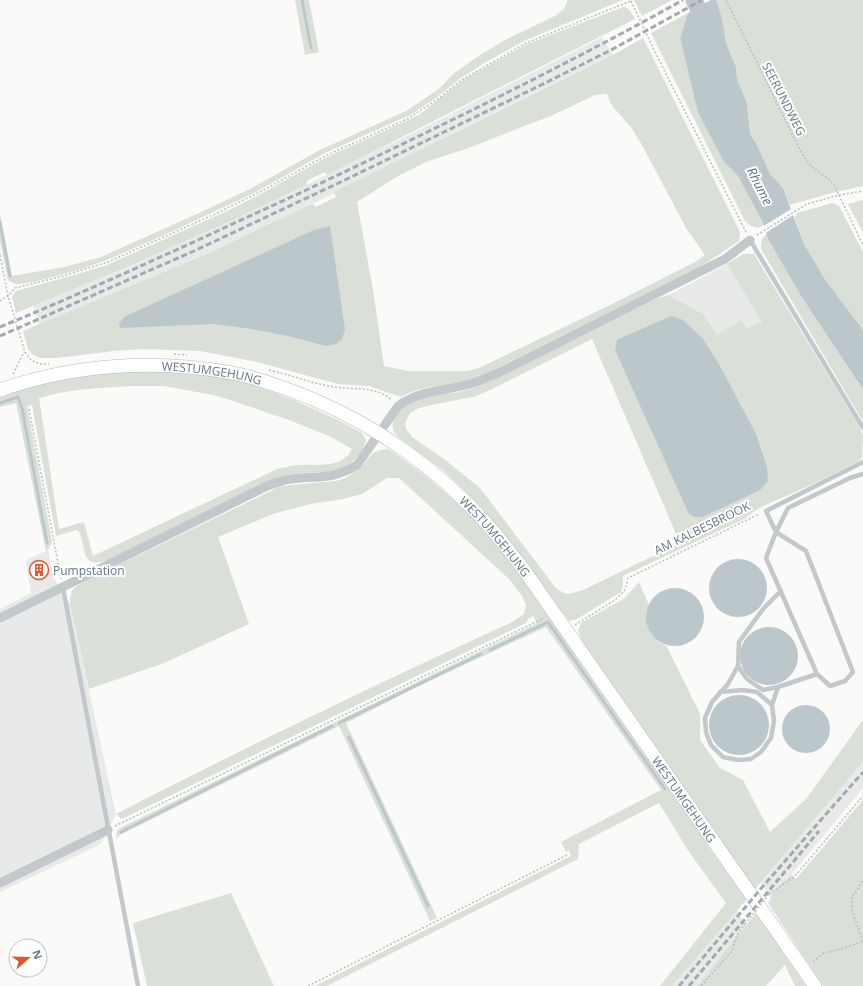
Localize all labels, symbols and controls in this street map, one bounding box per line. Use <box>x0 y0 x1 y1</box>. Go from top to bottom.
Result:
street label: SEERUNDWEG <box>758 59 810 139</box>
water label: Rhume <box>743 164 777 208</box>
street label: WESTUMGEHUNG <box>161 357 264 389</box>
street label: WESTUMGEHUNG <box>456 492 535 580</box>
street label: AM KALBESBROOK <box>651 497 753 559</box>
building icon: Pumpstation <box>28 559 50 581</box>
place label: Pumpstation <box>53 562 125 579</box>
street label: WESTUMGEHUNG <box>648 753 720 846</box>
north arrow <box>8 938 48 978</box>
text: N <box>29 948 46 961</box>

